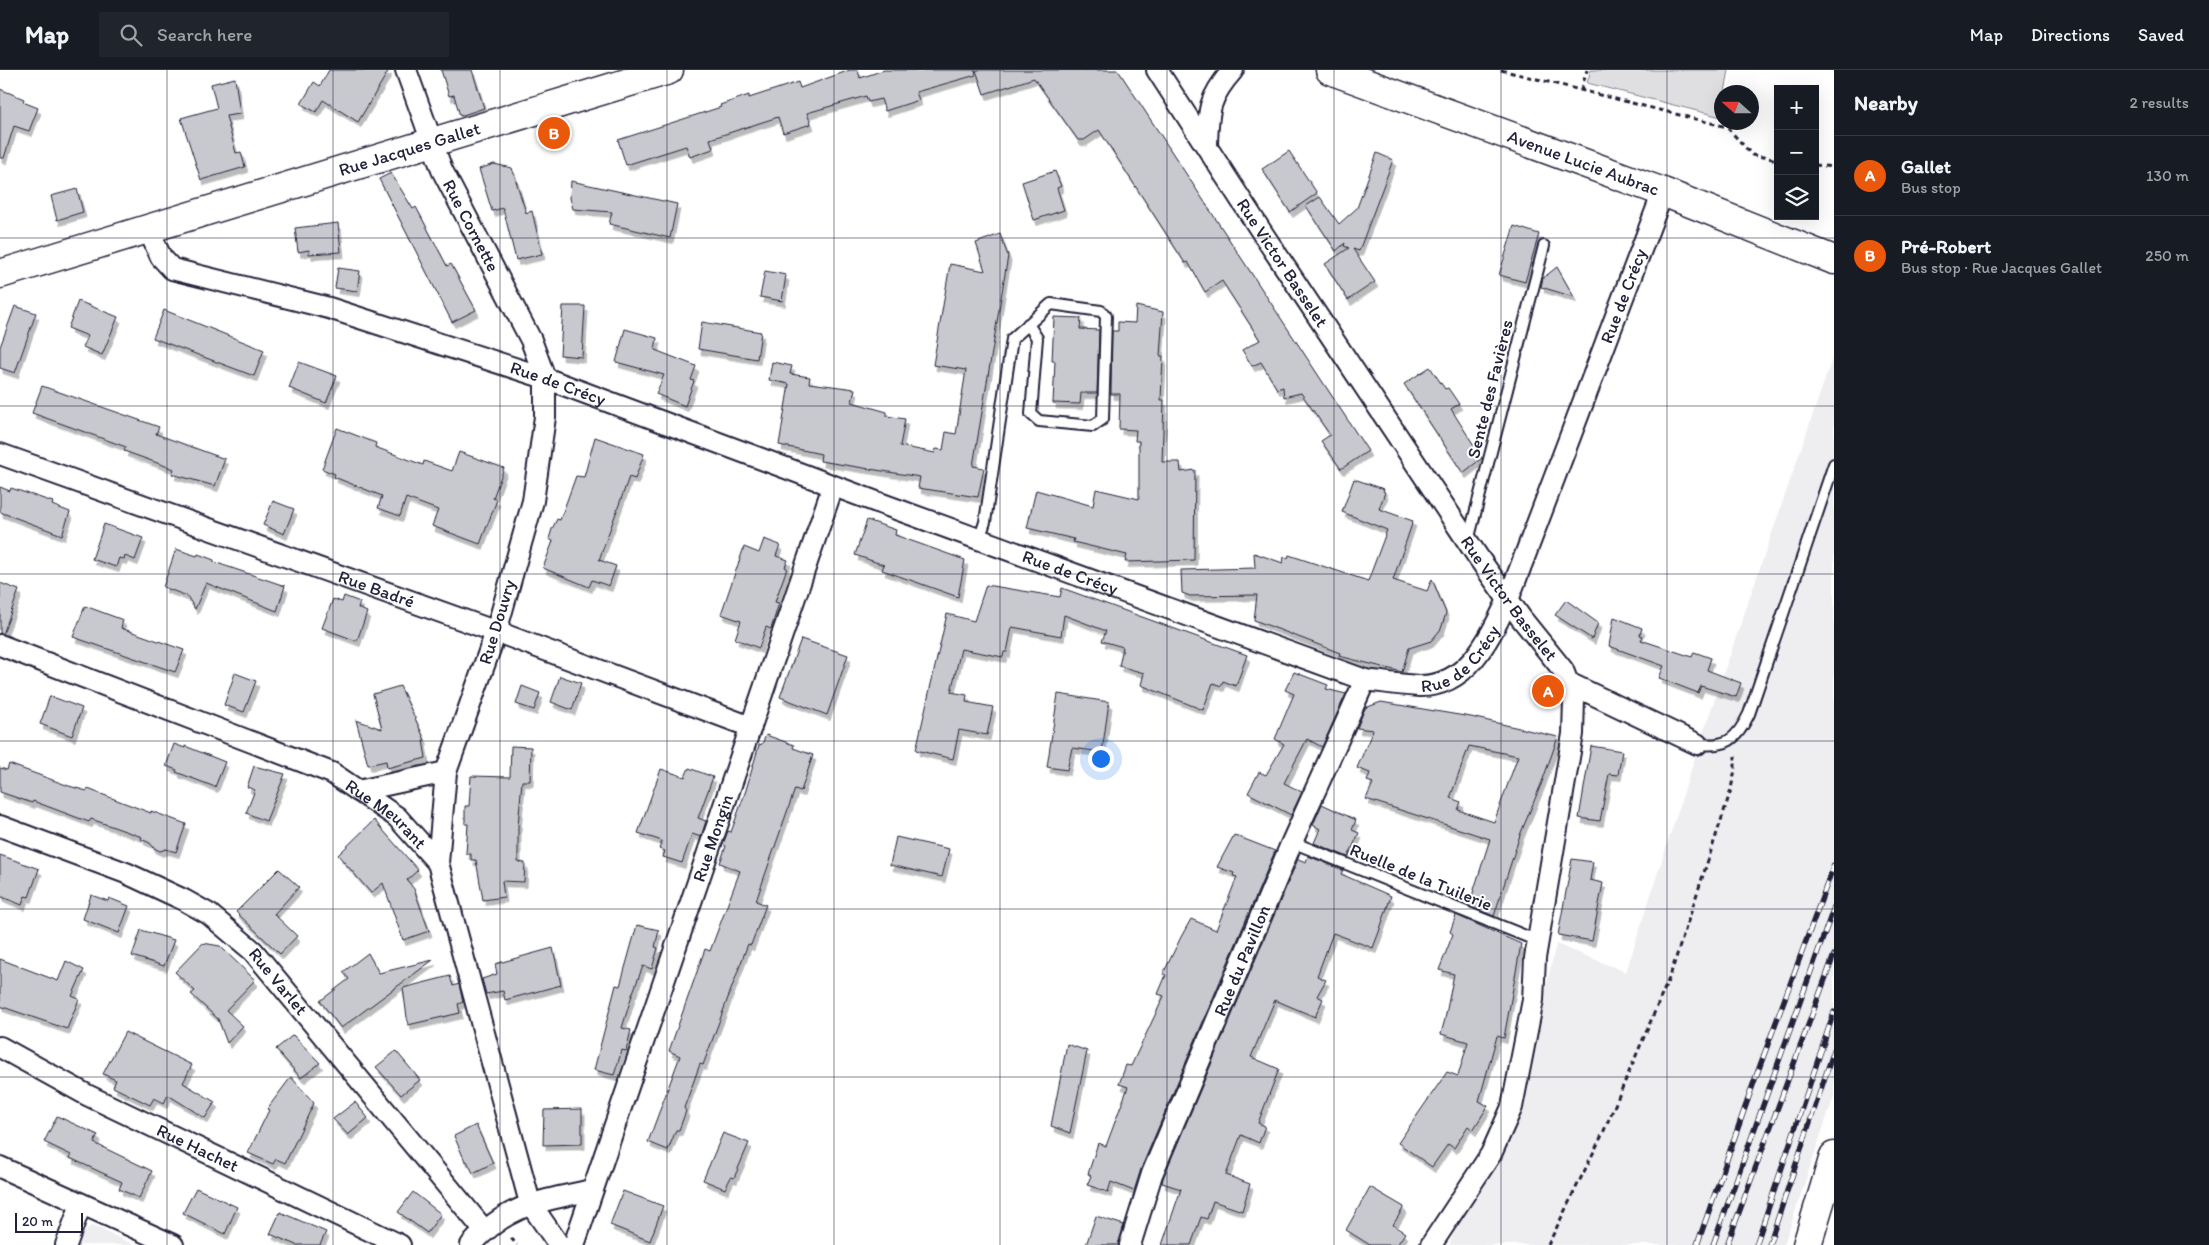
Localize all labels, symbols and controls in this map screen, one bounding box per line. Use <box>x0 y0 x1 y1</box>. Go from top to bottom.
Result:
search box <box>99 12 449 57</box>
text: Map <box>25 20 69 49</box>
icon: search <box>117 21 145 49</box>
text: Search here <box>157 23 252 46</box>
text: Map <box>1970 24 2003 46</box>
text: Directions <box>2031 24 2110 46</box>
text: Saved <box>2138 24 2184 46</box>
north arrow <box>1714 85 1759 130</box>
map controls <box>1774 85 1819 220</box>
button: + <box>1774 85 1819 130</box>
text: Nearby <box>1854 90 1918 115</box>
text: 2 results <box>2129 93 2189 112</box>
pin: B <box>538 114 570 152</box>
street label: Rue Jacques Gallet <box>336 117 483 181</box>
street label: Avenue Lucie Aubrac <box>1505 125 1662 201</box>
button: − <box>1774 130 1819 175</box>
text: Gallet <box>1901 155 1951 178</box>
text: A <box>1865 166 1875 185</box>
text: 130 m <box>2146 166 2189 185</box>
button: layers <box>1774 175 1819 220</box>
street label: Rue Cornette <box>438 176 504 275</box>
text: Bus stop <box>1901 178 1961 197</box>
street label: Rue Victor Basselet <box>1232 194 1333 332</box>
text: Pré-Robert <box>1901 235 1991 258</box>
street label: Rue de Crécy <box>1595 245 1652 347</box>
text: B <box>1865 246 1875 265</box>
text: 250 m <box>2145 246 2189 265</box>
text: Bus stop · Rue Jacques Gallet <box>1901 258 2102 277</box>
street label: Sente des Favières <box>1462 317 1518 461</box>
street label: Rue de Crécy <box>507 356 609 411</box>
street label: Rue Victor Basselet <box>1456 532 1562 666</box>
street label: Rue de Crécy <box>1019 545 1121 600</box>
street label: Rue Badré <box>335 565 418 613</box>
street label: Rue Douvry <box>474 577 520 667</box>
street label: Rue de Crécy <box>1420 621 1505 697</box>
pin: A <box>1532 672 1564 710</box>
your location <box>1088 746 1114 772</box>
street label: Rue Meurant <box>341 774 431 854</box>
street label: Rue Mongin <box>688 791 738 885</box>
street label: Ruelle de la Tuilerie <box>1347 838 1495 916</box>
street label: Rue du Pavillon <box>1209 901 1275 1019</box>
street label: Rue Varlet <box>244 943 313 1020</box>
street label: Rue Hachet <box>153 1119 242 1177</box>
scale bar <box>15 1210 82 1233</box>
text: 20 m <box>22 1213 53 1230</box>

